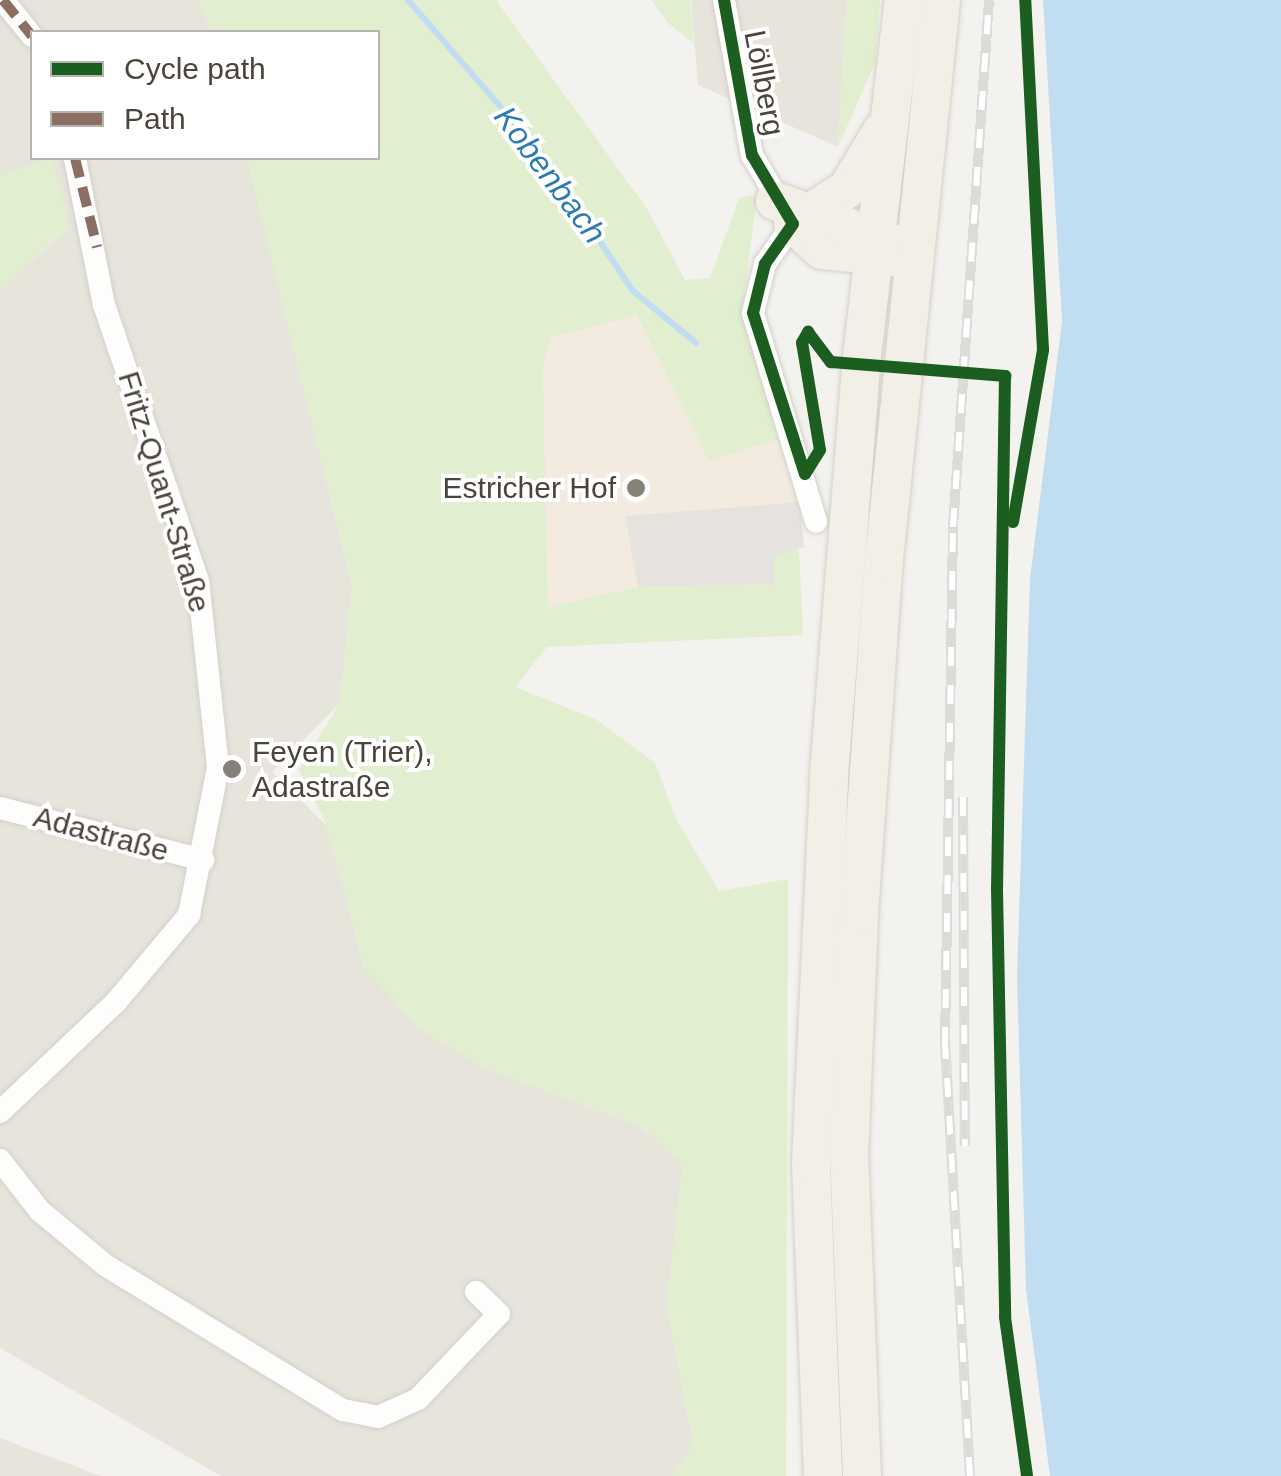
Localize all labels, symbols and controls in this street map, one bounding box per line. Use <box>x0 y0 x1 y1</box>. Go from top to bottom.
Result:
street label: Löllberg <box>736 27 792 139</box>
legend <box>30 30 380 160</box>
text: Cycle path <box>124 52 266 85</box>
water label: Kobenbach <box>486 99 614 251</box>
text: Path <box>124 102 186 135</box>
street label: Fritz-Quant-Straße <box>110 367 218 617</box>
place label: Estricher Hof <box>443 470 616 506</box>
marker: Estricher Hof <box>625 477 647 499</box>
place label: Feyen (Trier), Adastraße <box>252 734 433 804</box>
marker: Feyen (Trier), Adastraße <box>221 758 243 780</box>
street label: Adastraße <box>29 799 173 869</box>

